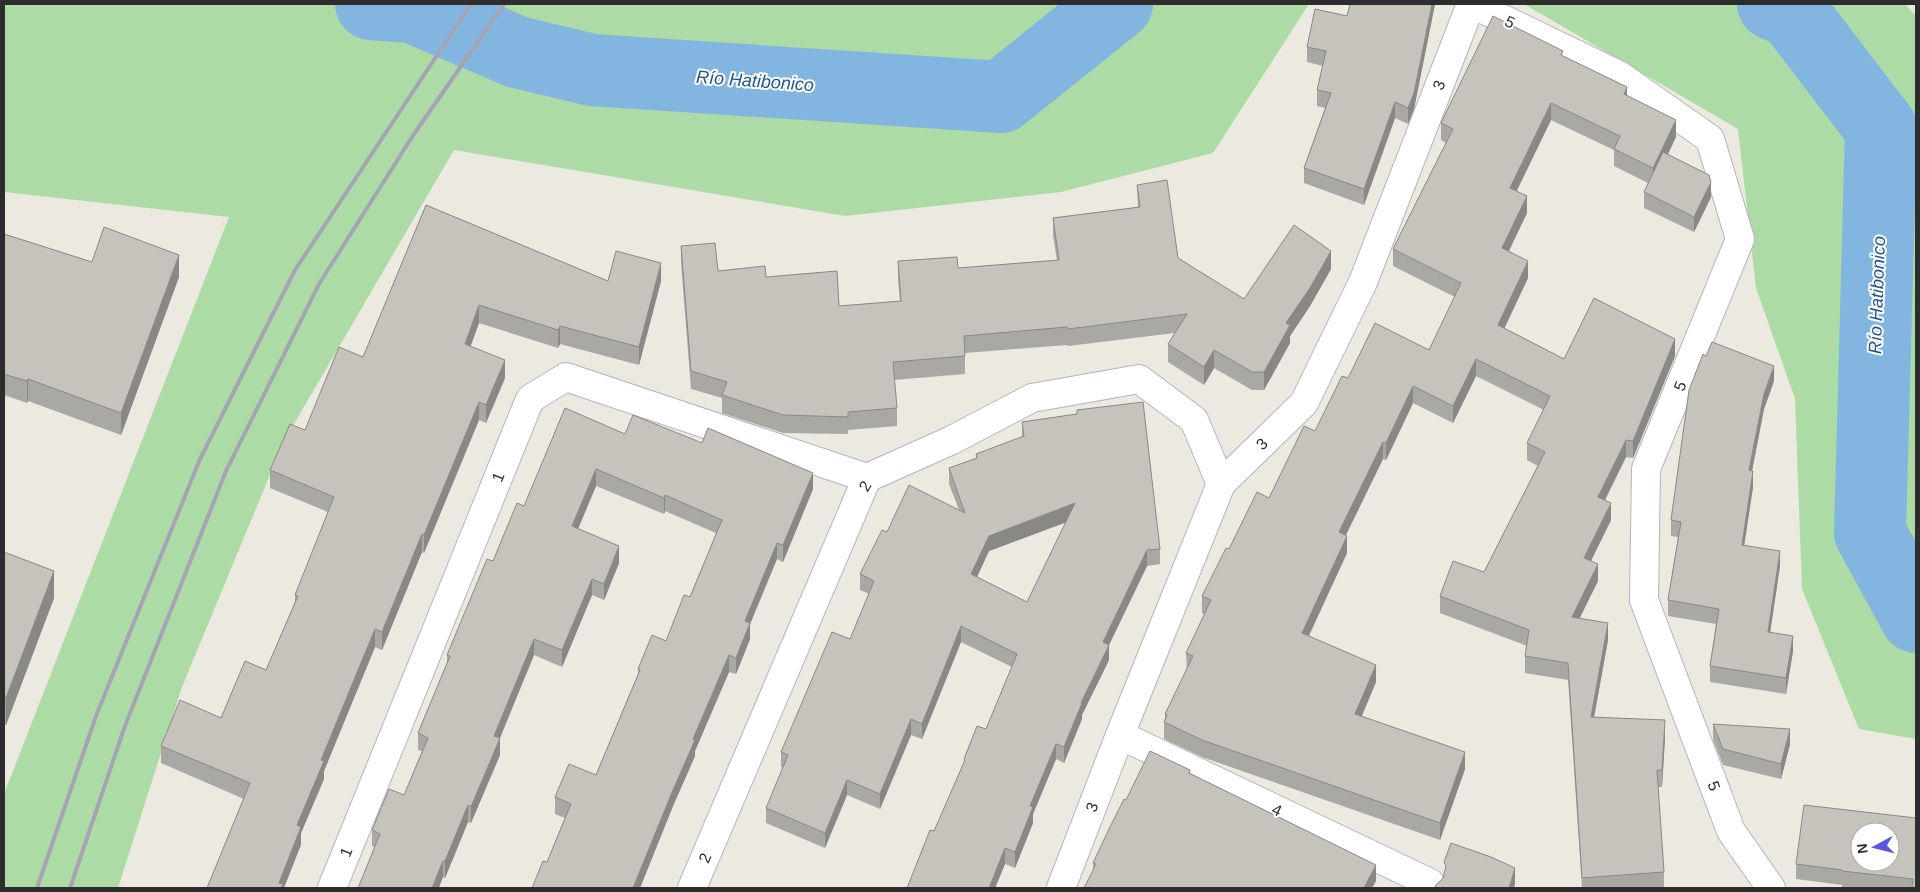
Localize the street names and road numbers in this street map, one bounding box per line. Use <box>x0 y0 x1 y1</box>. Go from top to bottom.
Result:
street label: 5 <box>1502 12 1518 32</box>
street label: 3 <box>1429 78 1449 92</box>
street label: 5 <box>1670 379 1690 393</box>
street label: 3 <box>1253 435 1271 453</box>
street label: 1 <box>488 470 508 484</box>
street label: 2 <box>855 478 875 494</box>
street label: 5 <box>1704 779 1724 793</box>
street label: 3 <box>1082 800 1102 814</box>
street label: 4 <box>1269 800 1285 820</box>
street label: 1 <box>336 845 356 859</box>
street label: 2 <box>695 850 715 865</box>

